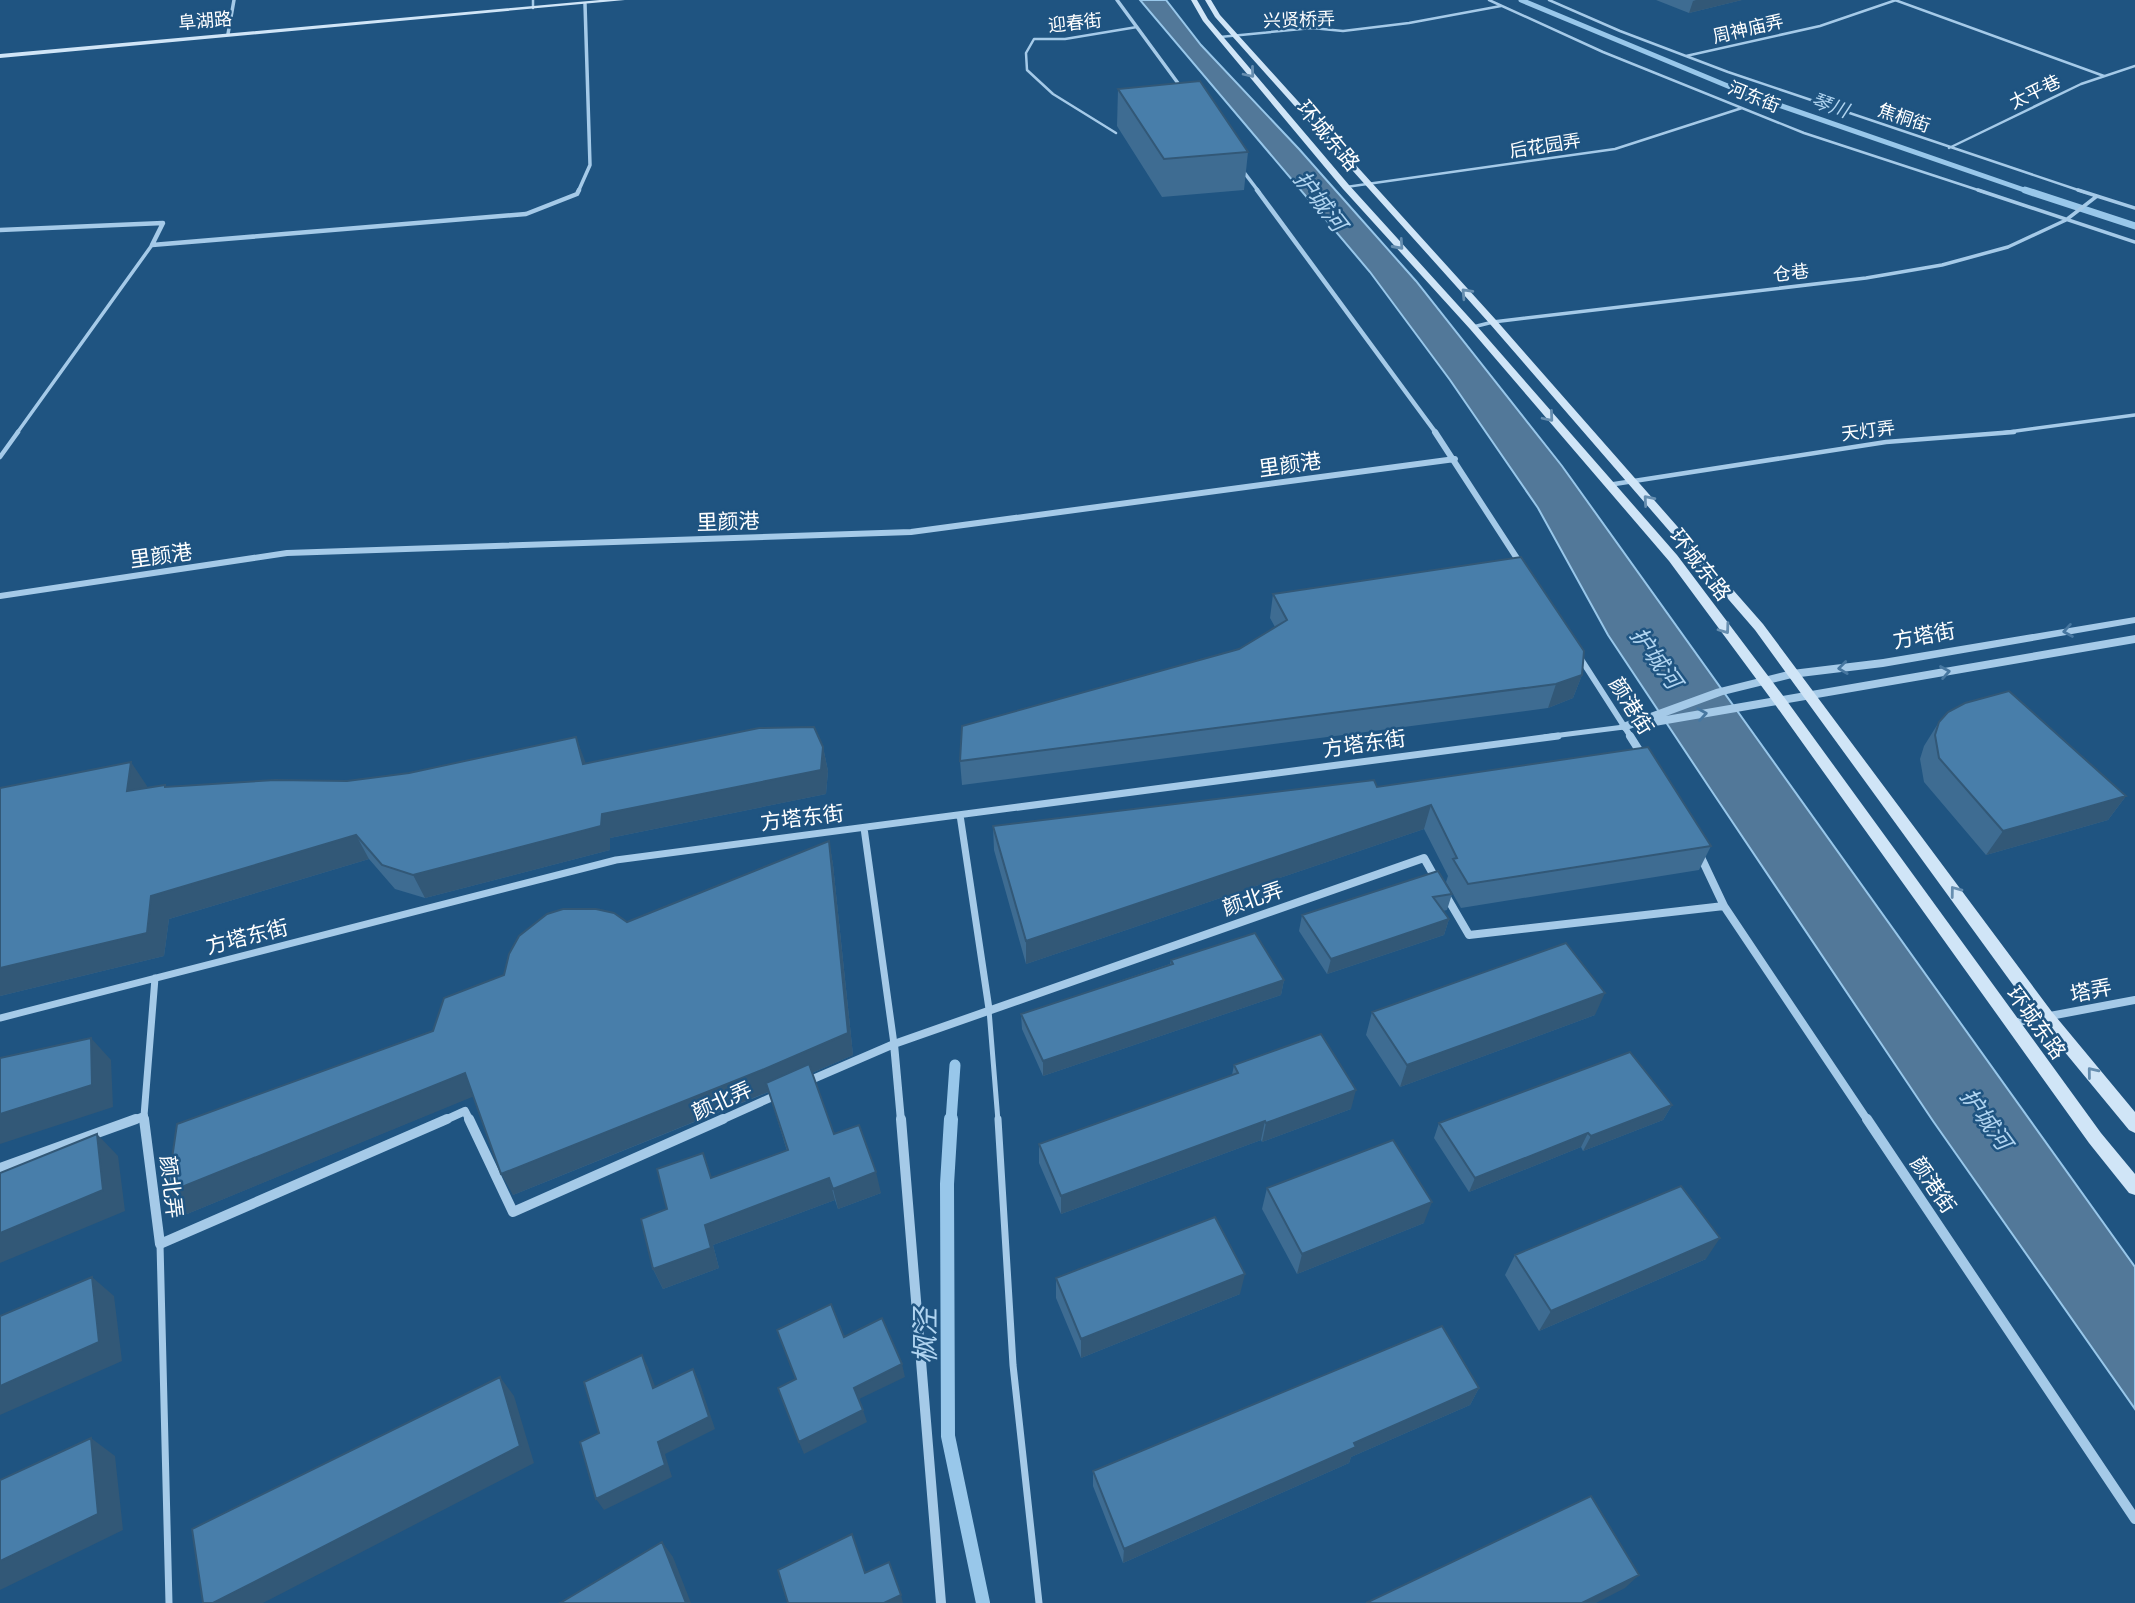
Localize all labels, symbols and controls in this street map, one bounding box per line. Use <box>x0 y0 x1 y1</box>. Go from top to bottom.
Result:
street label: 阜湖路 <box>177 8 233 34</box>
street label: 兴贤桥弄 <box>1263 8 1335 32</box>
street label: 迎春街 <box>1047 9 1103 37</box>
street label: 周神庙弄 <box>1710 10 1786 48</box>
one-way arrow <box>1242 65 1254 78</box>
street label: 太平巷 <box>2006 70 2064 114</box>
street label: 河东街 <box>1725 77 1783 117</box>
water label: 琴川 <box>1808 88 1853 123</box>
street label: 环城东路 <box>1292 95 1365 176</box>
street label: 焦桐街 <box>1875 99 1933 137</box>
street label: 后花园弄 <box>1508 130 1582 162</box>
water label: 护城河 <box>1288 165 1355 240</box>
one-way arrow <box>1391 237 1403 250</box>
street label: 仓巷 <box>1772 260 1810 286</box>
one-way arrow <box>1461 288 1474 301</box>
one-way arrow <box>1541 408 1553 421</box>
street label: 天灯弄 <box>1840 417 1896 445</box>
street label: 里颜港 <box>1257 448 1323 481</box>
one-way arrow <box>1644 495 1656 508</box>
street label: 里颜港 <box>696 508 760 535</box>
street label: 环城东路 <box>1665 524 1736 605</box>
street label: 里颜港 <box>128 539 194 572</box>
street label: 方塔街 <box>1891 618 1957 653</box>
water label: 护城河 <box>1624 622 1690 697</box>
one-way arrow <box>1717 622 1729 634</box>
one-way arrow <box>2062 623 2074 638</box>
one-way arrow <box>1837 660 1849 675</box>
one-way arrow <box>1939 665 1950 680</box>
street label: 颜港街 <box>1604 672 1659 739</box>
one-way arrow <box>1696 707 1708 722</box>
street label: 方塔东街 <box>1321 725 1407 762</box>
street label: 方塔东街 <box>759 800 845 835</box>
street label: 颜北弄 <box>1219 876 1287 921</box>
one-way arrow <box>1950 886 1963 899</box>
street label: 方塔东街 <box>203 914 291 959</box>
street label: 塔弄 <box>2068 974 2114 1007</box>
street label: 环城东路 <box>2002 981 2071 1064</box>
one-way arrow <box>2088 1068 2100 1081</box>
street label: 颜北弄 <box>688 1076 756 1125</box>
water label: 护城河 <box>1954 1083 2020 1158</box>
street label: 颜港街 <box>1905 1152 1961 1218</box>
street label: 颜北弄 <box>155 1154 188 1220</box>
water label: 枫泾 <box>908 1305 942 1364</box>

